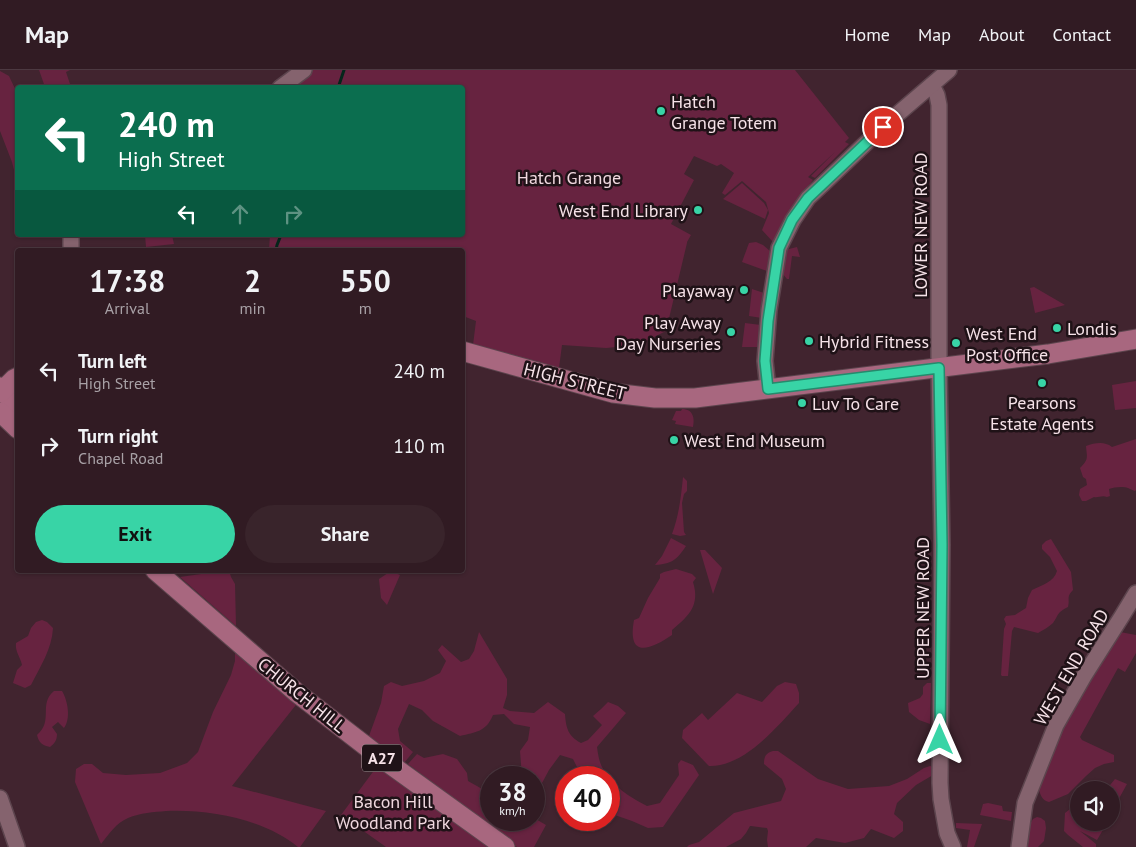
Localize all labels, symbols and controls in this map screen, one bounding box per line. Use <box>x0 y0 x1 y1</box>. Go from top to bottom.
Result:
text: Map <box>25 19 69 50</box>
text: Home <box>844 23 890 46</box>
text: Map <box>918 23 951 46</box>
text: About <box>979 23 1025 46</box>
text: Contact <box>1053 23 1111 46</box>
place label: Hatch Grange Totem <box>671 90 777 134</box>
text: 240 m <box>118 101 215 147</box>
icon: left <box>35 105 100 170</box>
marker: Hatch Grange Totem <box>655 105 667 117</box>
pin <box>862 106 904 148</box>
icon: arrive <box>869 113 897 141</box>
text: High Street <box>118 145 225 173</box>
street label: LOWER NEW ROAD <box>909 152 932 298</box>
park label: Hatch Grange <box>517 166 621 189</box>
place label: West End Library <box>559 199 689 222</box>
icon: left <box>173 200 201 228</box>
icon: ahead <box>226 200 254 228</box>
icon: right <box>279 200 307 228</box>
marker: West End Library <box>692 204 704 216</box>
text: 17:38 <box>89 261 165 300</box>
text: 2 <box>244 261 261 300</box>
text: 550 <box>340 261 391 300</box>
place label: Playaway <box>662 279 735 302</box>
marker: Playaway <box>738 284 750 296</box>
text: Arrival <box>105 298 150 318</box>
text: min <box>240 298 266 318</box>
text: m <box>359 298 372 318</box>
place label: Play Away Day Nurseries <box>615 311 722 355</box>
place label: Londis <box>1067 317 1117 340</box>
place label: West End Post Office <box>966 322 1048 366</box>
marker: Londis <box>1051 322 1063 334</box>
marker: Play Away Day Nurseries <box>725 326 737 338</box>
place label: Hybrid Fitness <box>819 330 929 353</box>
marker: Hybrid Fitness <box>803 335 815 347</box>
marker: West End Post Office <box>950 337 962 349</box>
text: Turn left <box>78 349 147 373</box>
icon: left <box>35 357 63 385</box>
street label: HIGH STREET <box>521 357 629 405</box>
text: 240 m <box>393 359 445 383</box>
text: High Street <box>78 373 156 393</box>
marker: Pearsons Estate Agents <box>1036 377 1048 389</box>
place label: Pearsons Estate Agents <box>990 391 1094 435</box>
place label: Luv To Care <box>812 392 899 415</box>
marker: Luv To Care <box>796 397 808 409</box>
text: Turn right <box>78 424 158 448</box>
place label: West End Museum <box>684 429 825 452</box>
icon: right <box>35 432 63 460</box>
text: 110 m <box>393 434 445 458</box>
marker: West End Museum <box>668 434 680 446</box>
text: Chapel Road <box>78 448 163 468</box>
button: Exit <box>35 505 235 563</box>
button: Share <box>245 505 445 563</box>
street label: UPPER NEW ROAD <box>911 537 934 679</box>
street label: WEST END ROAD <box>1028 605 1114 729</box>
street label: CHURCH HILL <box>253 652 351 738</box>
position arrow <box>913 713 965 765</box>
road number: A27 <box>362 744 402 771</box>
speed limit sign: 40 <box>555 766 620 831</box>
text: 38 <box>498 776 527 808</box>
map controls <box>1070 781 1120 831</box>
button: sound <box>1070 781 1120 831</box>
park label: Bacon Hill Woodland Park <box>336 790 451 834</box>
text: km/h <box>499 803 526 818</box>

